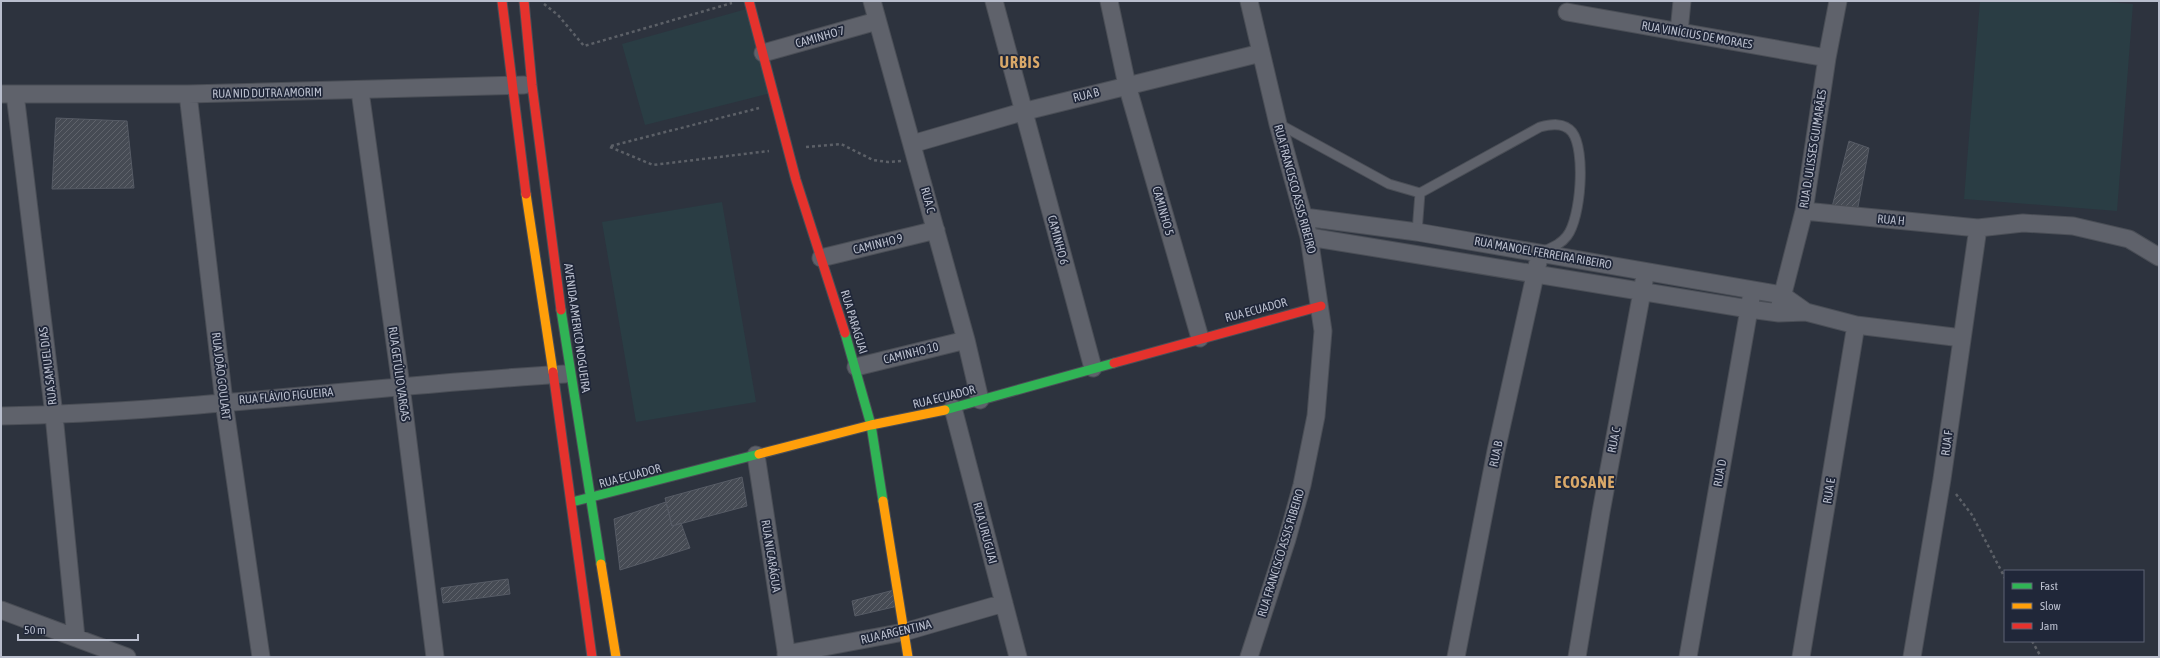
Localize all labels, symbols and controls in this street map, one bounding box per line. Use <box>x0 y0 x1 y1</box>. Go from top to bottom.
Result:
street label: RUA VINÍCIUS DE MORAES <box>1640 18 1754 52</box>
street label: CAMINHO 7 <box>794 23 847 51</box>
district label: URBIS <box>1000 53 1040 71</box>
street label: RUA NID DUTRA AMORIM <box>212 85 322 101</box>
street label: RUA B <box>1072 85 1101 105</box>
street label: RUA D. ULISSES GUIMARÃES <box>1797 89 1829 209</box>
street label: RUA FRANCISCO ASSIS RIBEIRO <box>1271 123 1319 255</box>
street label: CAMINHO 5 <box>1149 185 1177 237</box>
street label: RUA C <box>918 186 938 215</box>
street label: RUA H <box>1877 212 1905 228</box>
street label: CAMINHO 6 <box>1045 214 1071 267</box>
street label: CAMINHO 9 <box>852 231 905 257</box>
street label: RUA MANOEL FERREIRA RIBEIRO <box>1473 234 1613 272</box>
street label: AVENIDA AMERICO NOGUEIRA <box>561 262 593 394</box>
street label: RUA PARAGUAI <box>838 288 870 356</box>
street label: RUA ECUADOR <box>1223 295 1289 325</box>
street label: RUA SAMUEL DIAS <box>36 326 60 406</box>
street label: RUA GETÚLIO VARGAS <box>385 326 413 422</box>
street label: RUA JOÃO GOULART <box>209 331 233 421</box>
street label: CAMINHO 10 <box>882 339 940 367</box>
street label: RUA ECUADOR <box>911 382 977 412</box>
street label: RUA FLÁVIO FIGUEIRA <box>238 385 334 407</box>
street label: RUA C <box>1605 425 1623 454</box>
street label: RUA F <box>1938 429 1956 457</box>
street label: RUA B <box>1486 439 1506 468</box>
street label: RUA D <box>1711 458 1729 488</box>
street label: RUA ECUADOR <box>597 461 663 491</box>
district label: ECOSANE <box>1555 473 1615 491</box>
street label: RUA E <box>1820 477 1838 505</box>
street label: RUA FRANCISCO ASSIS RIBEIRO <box>1255 487 1307 619</box>
street label: RUA URUGUAI <box>970 501 1000 565</box>
street label: RUA NICARÁGUA <box>758 519 784 593</box>
legend <box>2004 570 2144 642</box>
text: Fast <box>2040 579 2058 593</box>
text: Slow <box>2040 599 2061 613</box>
scale bar <box>18 616 138 642</box>
street label: RUA ARGENTINA <box>859 617 933 647</box>
text: Jam <box>2040 619 2058 633</box>
text: 50 m <box>24 623 46 637</box>

